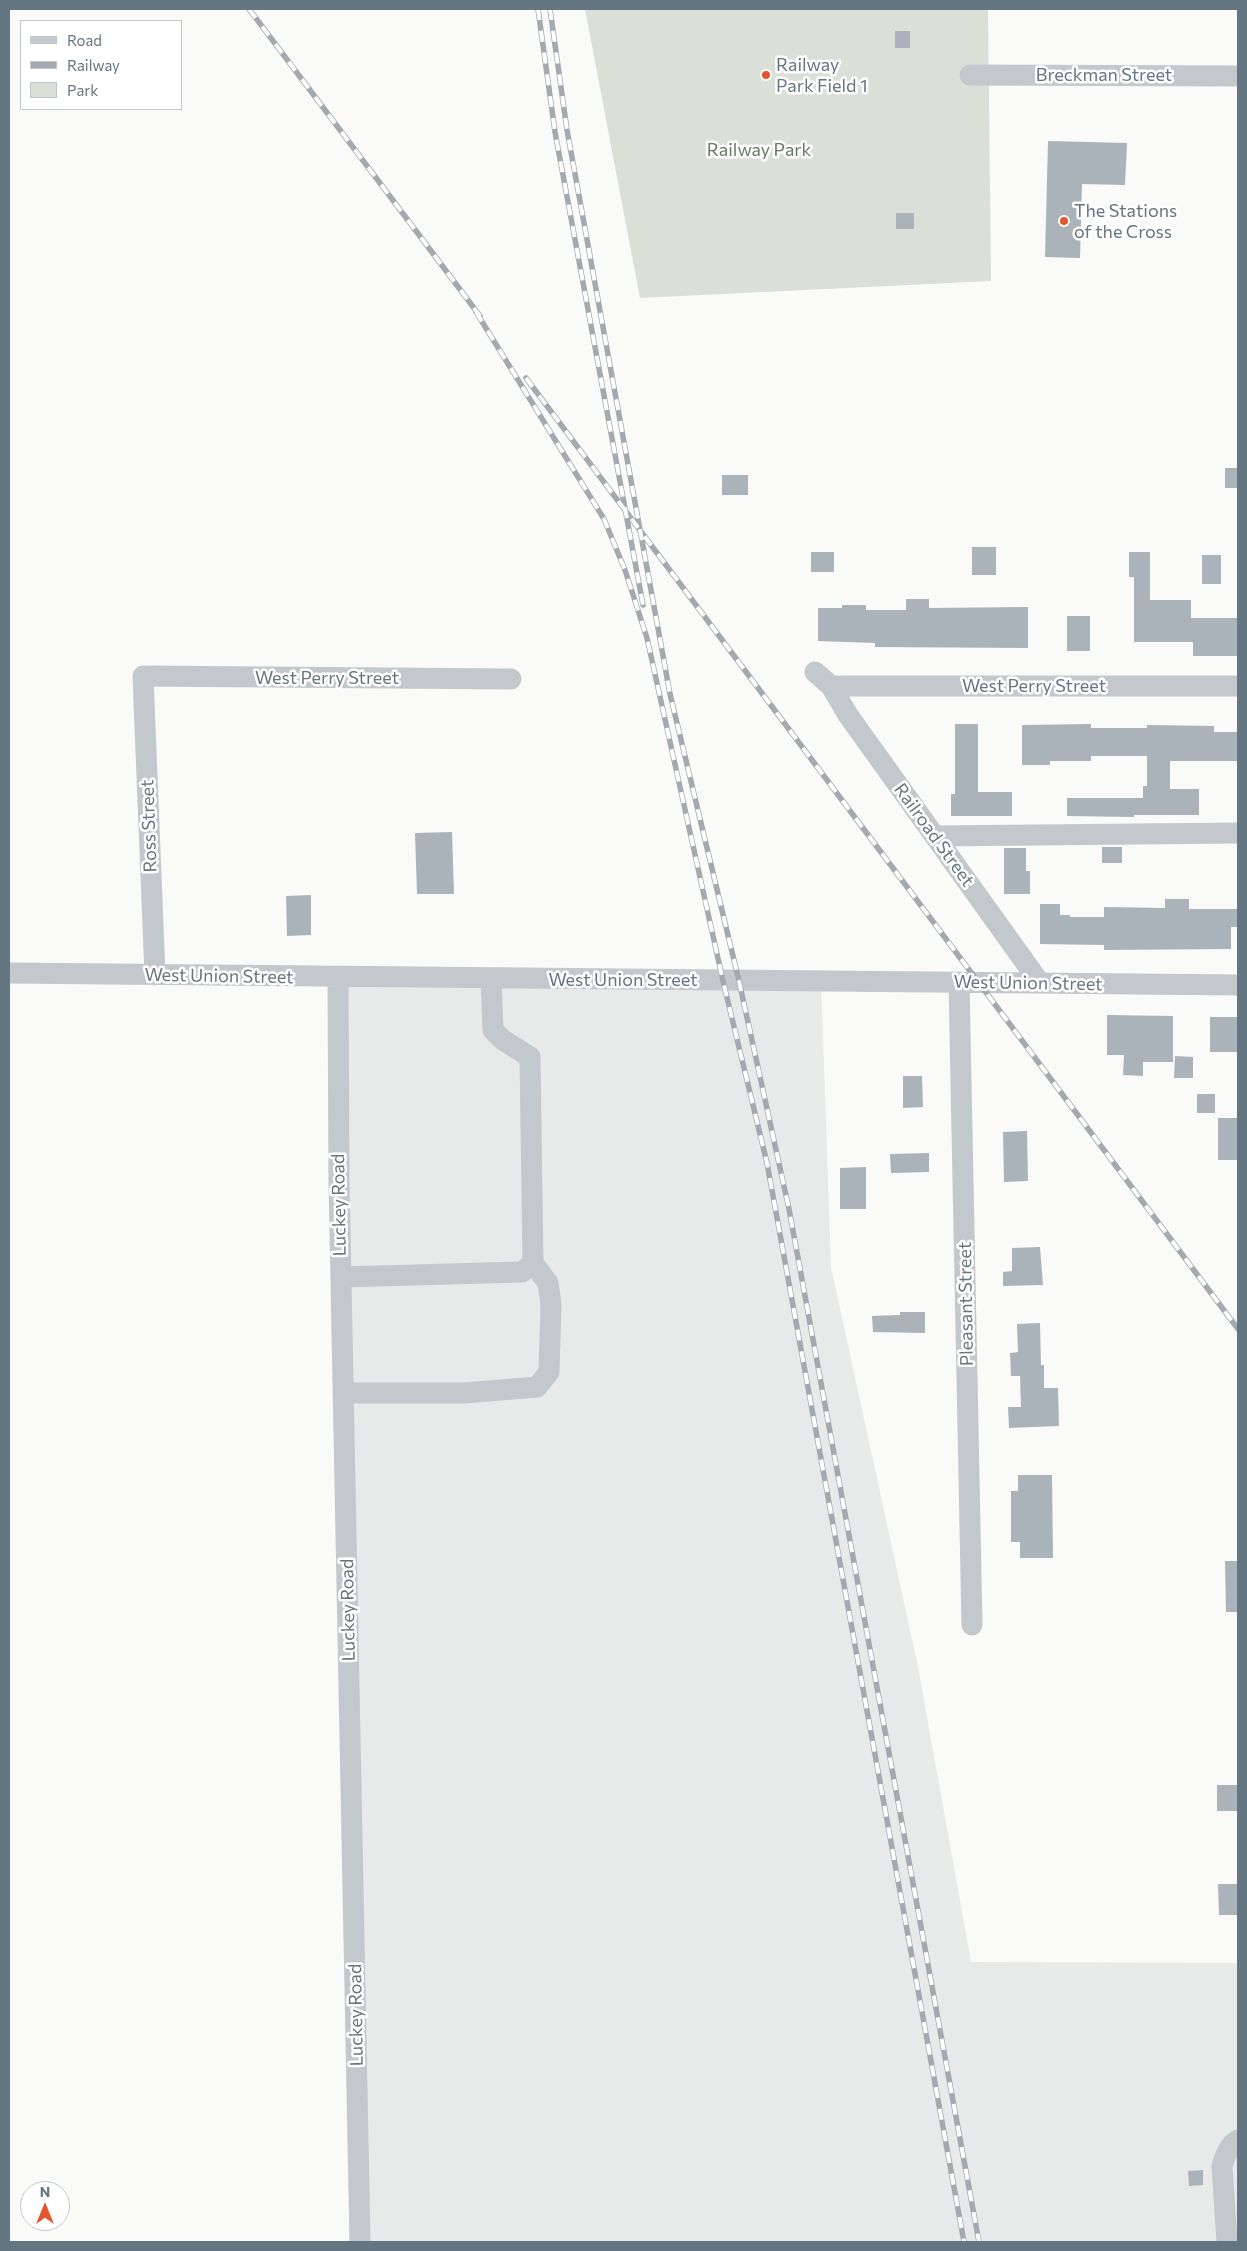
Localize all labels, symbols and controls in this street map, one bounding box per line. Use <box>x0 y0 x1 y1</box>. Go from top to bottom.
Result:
legend <box>20 20 182 110</box>
text: Road <box>67 31 102 49</box>
place label: Railway Park Field 1 <box>776 54 868 96</box>
text: Railway <box>67 56 120 74</box>
street label: Breckman Street <box>1036 64 1172 86</box>
marker: Railway Park Field 1 <box>760 69 772 81</box>
text: Park <box>67 81 98 99</box>
park label: Railway Park <box>707 139 811 161</box>
place label: The Stations of the Cross <box>1074 200 1177 242</box>
marker: The Stations of the Cross <box>1058 215 1070 227</box>
street label: West Perry Street <box>255 667 399 689</box>
street label: West Perry Street <box>962 675 1106 697</box>
street label: Ross Street <box>137 779 161 873</box>
street label: Railroad Street <box>889 779 979 891</box>
street label: West Union Street <box>144 964 294 988</box>
street label: West Union Street <box>548 969 698 991</box>
street label: West Union Street <box>953 971 1103 995</box>
street label: Luckey Road <box>327 1153 351 1257</box>
street label: Pleasant Street <box>954 1242 978 1366</box>
street label: Luckey Road <box>336 1558 360 1662</box>
street label: Luckey Road <box>344 1963 368 2067</box>
north arrow <box>20 2181 70 2231</box>
text: N <box>40 2183 50 2200</box>

